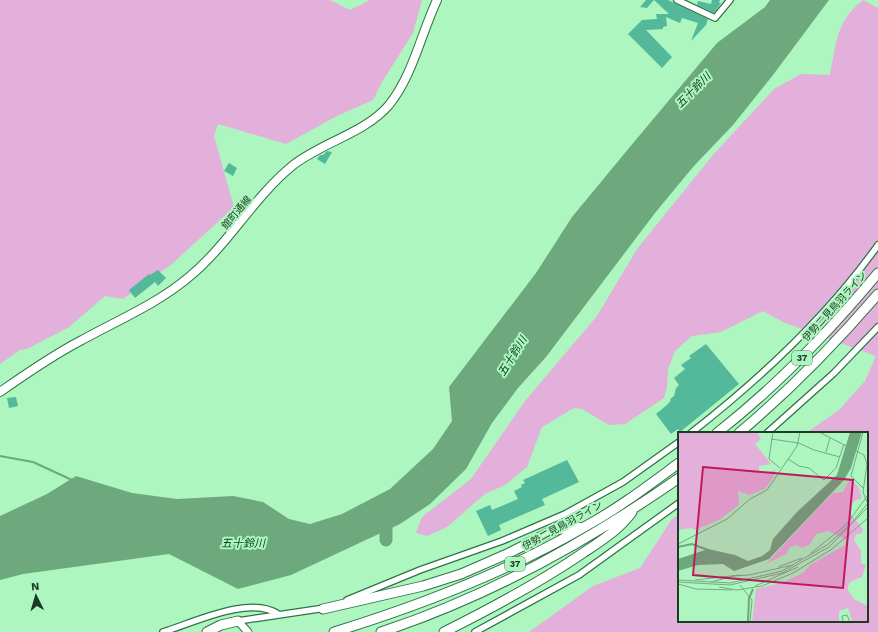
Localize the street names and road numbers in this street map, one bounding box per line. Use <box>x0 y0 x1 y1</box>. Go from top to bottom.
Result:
street label: 館町通線 <box>219 193 253 231</box>
street label: 伊勢二見鳥羽ライン <box>800 269 869 343</box>
road number: 37 <box>792 351 812 365</box>
street label: 伊勢二見鳥羽ライン <box>520 499 604 552</box>
road number: 37 <box>505 557 525 571</box>

